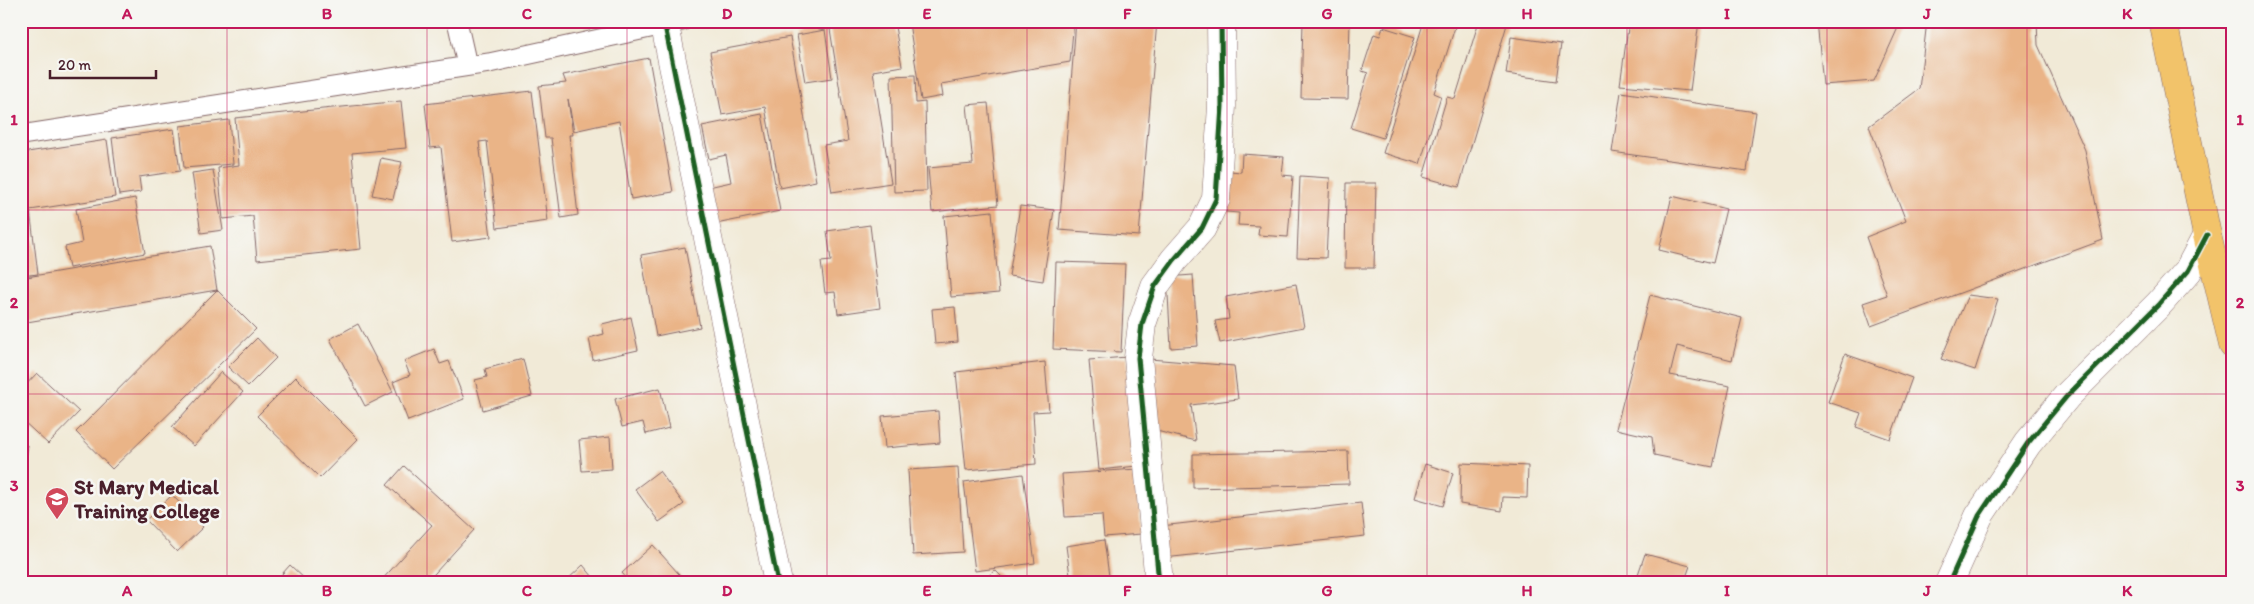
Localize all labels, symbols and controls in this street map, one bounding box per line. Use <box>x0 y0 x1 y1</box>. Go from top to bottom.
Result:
text: A <box>121 4 133 23</box>
text: B <box>322 4 333 23</box>
text: C <box>522 4 533 23</box>
text: D <box>722 4 733 23</box>
text: E <box>923 4 932 23</box>
text: F <box>1123 4 1132 23</box>
text: G <box>1321 4 1333 23</box>
text: H <box>1521 4 1533 23</box>
text: I <box>1724 4 1730 23</box>
text: J <box>1922 4 1931 23</box>
text: K <box>2122 4 2133 23</box>
scale bar <box>50 48 156 80</box>
text: 20 m <box>58 56 92 74</box>
text: 1 <box>10 110 18 129</box>
text: 1 <box>2236 110 2244 129</box>
text: 2 <box>10 293 19 312</box>
text: 2 <box>2236 293 2245 312</box>
place label: St Mary Medical Training College <box>73 474 220 524</box>
text: 3 <box>10 476 19 495</box>
text: 3 <box>2236 476 2245 495</box>
school or university icon: St Mary Medical Training College <box>44 486 70 520</box>
text: A <box>121 581 133 600</box>
text: B <box>322 581 333 600</box>
text: C <box>522 581 533 600</box>
text: D <box>722 581 733 600</box>
text: E <box>923 581 932 600</box>
text: F <box>1123 581 1132 600</box>
text: G <box>1321 581 1333 600</box>
text: H <box>1521 581 1533 600</box>
text: I <box>1724 581 1730 600</box>
text: J <box>1922 581 1931 600</box>
text: K <box>2122 581 2133 600</box>

